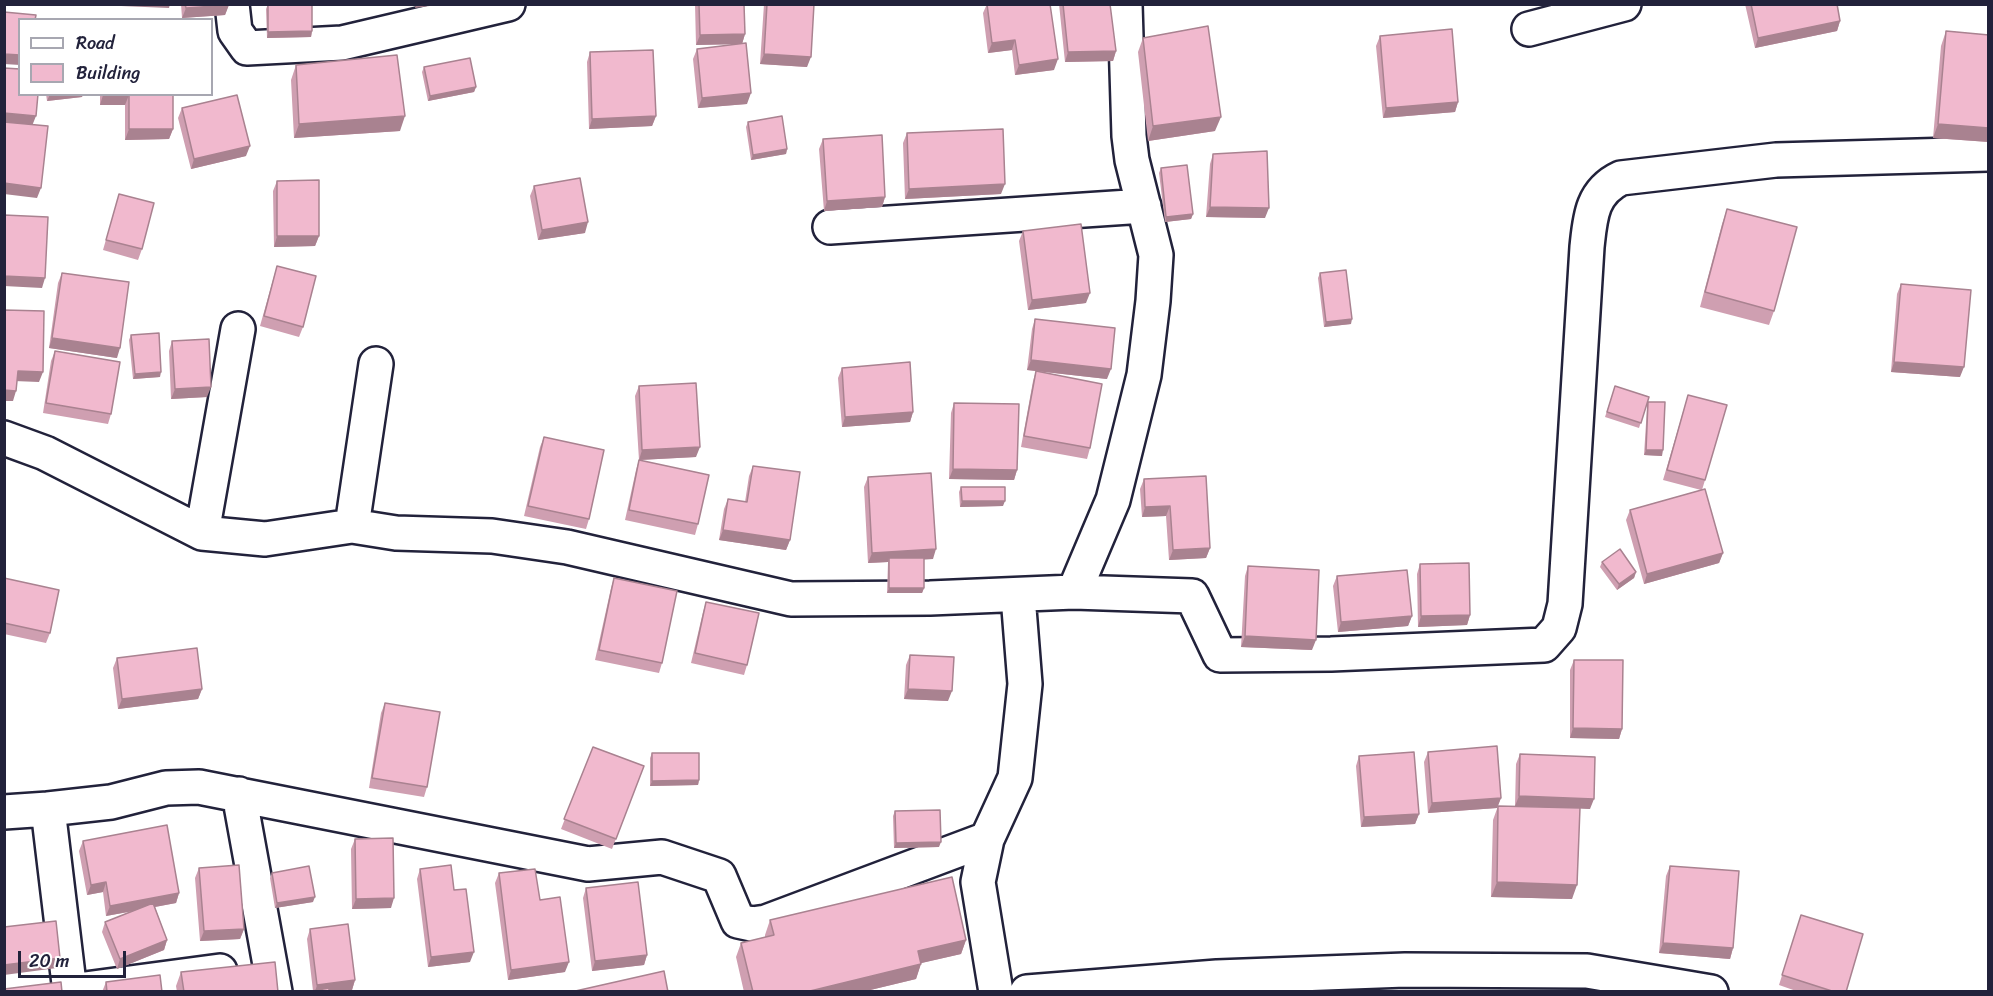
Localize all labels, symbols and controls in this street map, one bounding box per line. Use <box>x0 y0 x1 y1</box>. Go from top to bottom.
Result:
legend <box>18 18 213 96</box>
text: Road <box>76 27 115 59</box>
text: Building <box>76 57 140 89</box>
scale bar <box>21 939 129 977</box>
text: 20 m <box>29 945 69 977</box>

